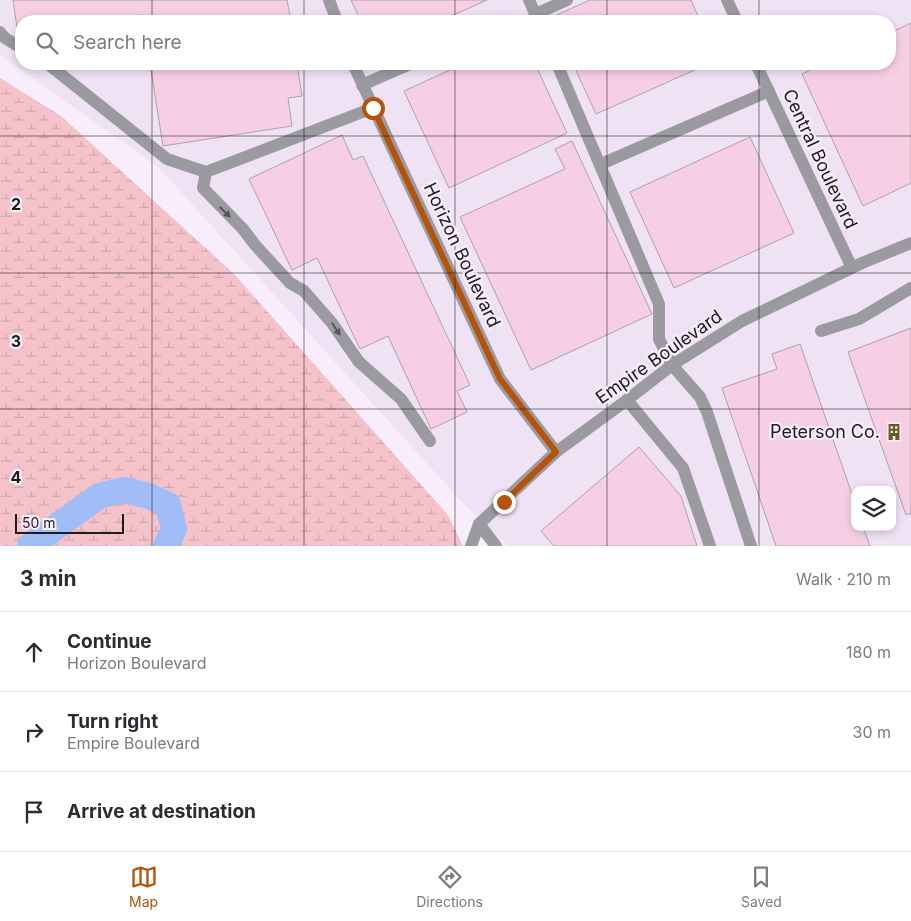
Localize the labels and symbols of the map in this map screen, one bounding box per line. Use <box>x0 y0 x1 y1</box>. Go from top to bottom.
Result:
street label: Central Boulevard <box>779 86 862 232</box>
route start <box>362 97 385 120</box>
street label: Horizon Boulevard <box>420 179 505 330</box>
text: 2 <box>11 194 21 214</box>
one-way arrow <box>219 206 231 218</box>
street label: Empire Boulevard <box>592 305 726 408</box>
one-way arrow <box>331 323 340 336</box>
text: 3 <box>11 331 21 351</box>
place label: Peterson Co. <box>770 421 880 442</box>
building icon: Peterson Co. <box>884 422 904 442</box>
text: 4 <box>11 467 22 487</box>
route end <box>493 491 516 514</box>
scale bar <box>15 511 124 534</box>

